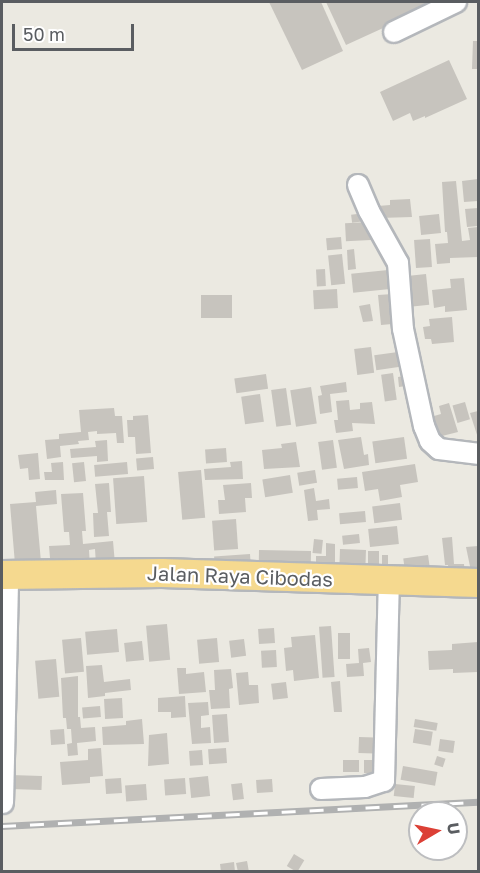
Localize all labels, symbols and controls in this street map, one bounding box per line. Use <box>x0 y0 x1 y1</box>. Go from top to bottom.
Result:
scale bar <box>15 12 136 50</box>
text: 50 m <box>23 23 65 45</box>
street label: Jalan Raya Cibodas <box>147 561 333 591</box>
north arrow <box>408 801 468 861</box>
text: U <box>443 821 465 836</box>

